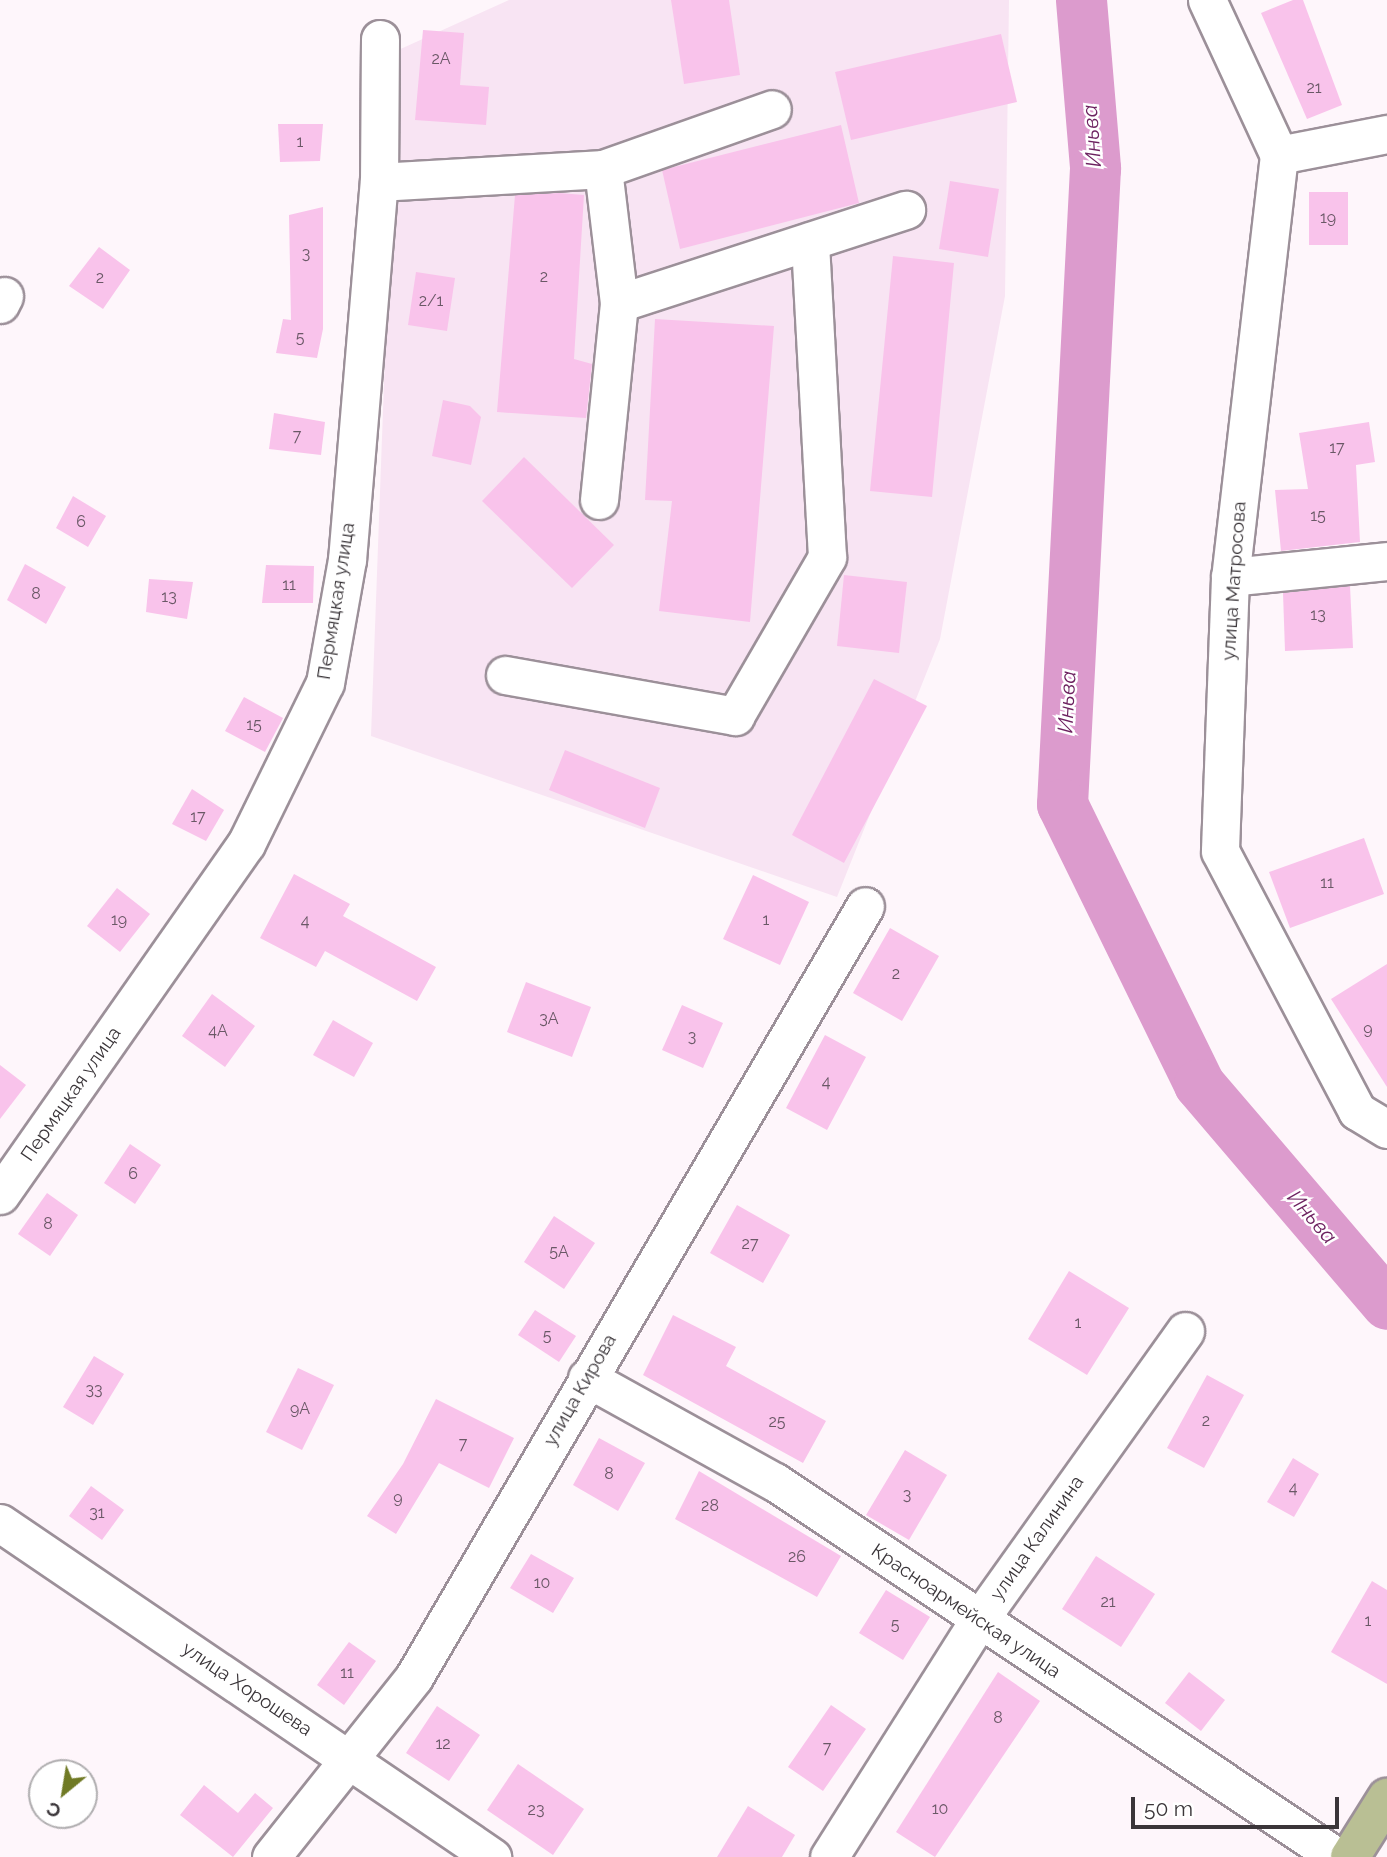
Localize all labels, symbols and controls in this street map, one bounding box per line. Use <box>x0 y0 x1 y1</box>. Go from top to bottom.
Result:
house number: 2А <box>431 49 451 69</box>
house number: 21 <box>1306 78 1322 98</box>
water label: Иньва <box>1077 104 1107 168</box>
house number: 1 <box>297 132 303 152</box>
house number: 19 <box>1320 208 1336 228</box>
house number: 3 <box>302 244 310 264</box>
house number: 2 <box>540 267 548 287</box>
house number: 2 <box>96 268 104 288</box>
house number: 2/1 <box>419 291 443 311</box>
house number: 5 <box>296 328 304 348</box>
house number: 7 <box>293 426 301 446</box>
house number: 17 <box>1329 438 1345 458</box>
street label: улица Матросова <box>1217 501 1251 661</box>
house number: 15 <box>1310 506 1326 526</box>
house number: 6 <box>76 512 86 532</box>
street label: Пермяцкая улица <box>312 521 360 681</box>
house number: 11 <box>282 575 296 595</box>
house number: 8 <box>31 584 41 604</box>
house number: 13 <box>161 587 177 607</box>
house number: 13 <box>1310 605 1326 625</box>
water label: Иньва <box>1053 670 1081 734</box>
house number: 15 <box>246 715 262 735</box>
house number: 17 <box>190 807 206 827</box>
house number: 11 <box>1320 873 1334 893</box>
house number: 19 <box>111 910 127 930</box>
house number: 1 <box>763 910 769 930</box>
house number: 4 <box>301 911 309 931</box>
house number: 2 <box>892 964 900 984</box>
house number: 3А <box>539 1009 559 1029</box>
house number: 9 <box>1363 1019 1373 1039</box>
house number: 4А <box>208 1021 228 1041</box>
street label: Пермяцкая улица <box>16 1022 126 1166</box>
house number: 3 <box>688 1027 696 1047</box>
house number: 4 <box>822 1072 830 1092</box>
house number: 6 <box>128 1164 138 1184</box>
water label: Иньва <box>1282 1185 1342 1249</box>
house number: 8 <box>43 1214 53 1234</box>
house number: 27 <box>742 1234 758 1254</box>
house number: 5А <box>549 1242 569 1262</box>
house number: 1 <box>1075 1313 1081 1333</box>
house number: 5 <box>543 1326 551 1346</box>
street label: улица Кирова <box>539 1330 621 1450</box>
house number: 33 <box>85 1380 103 1400</box>
house number: 9А <box>290 1399 310 1419</box>
house number: 2 <box>1202 1411 1210 1431</box>
house number: 25 <box>768 1412 786 1432</box>
house number: 7 <box>459 1434 467 1454</box>
house number: 8 <box>604 1464 614 1484</box>
street label: улица Калинина <box>986 1471 1088 1605</box>
house number: 4 <box>1289 1478 1297 1498</box>
house number: 3 <box>903 1485 911 1505</box>
house number: 9 <box>393 1488 403 1508</box>
house number: 28 <box>701 1496 719 1516</box>
house number: 31 <box>89 1503 105 1523</box>
street label: Красноармейская улица <box>867 1539 1065 1683</box>
house number: 26 <box>788 1547 806 1567</box>
house number: 10 <box>534 1573 550 1593</box>
house number: 21 <box>1100 1592 1116 1612</box>
house number: 1 <box>1365 1611 1371 1631</box>
house number: 5 <box>891 1615 899 1635</box>
street label: улица Хорошева <box>178 1637 316 1741</box>
house number: 11 <box>340 1663 354 1683</box>
house number: 8 <box>993 1708 1003 1728</box>
house number: 12 <box>435 1734 451 1754</box>
house number: 7 <box>823 1738 831 1758</box>
north arrow <box>28 1759 98 1829</box>
scale bar <box>1135 1784 1343 1828</box>
text: 50 m <box>1144 1796 1193 1821</box>
text: С <box>42 1798 65 1823</box>
house number: 10 <box>932 1799 948 1819</box>
house number: 23 <box>528 1800 544 1820</box>

